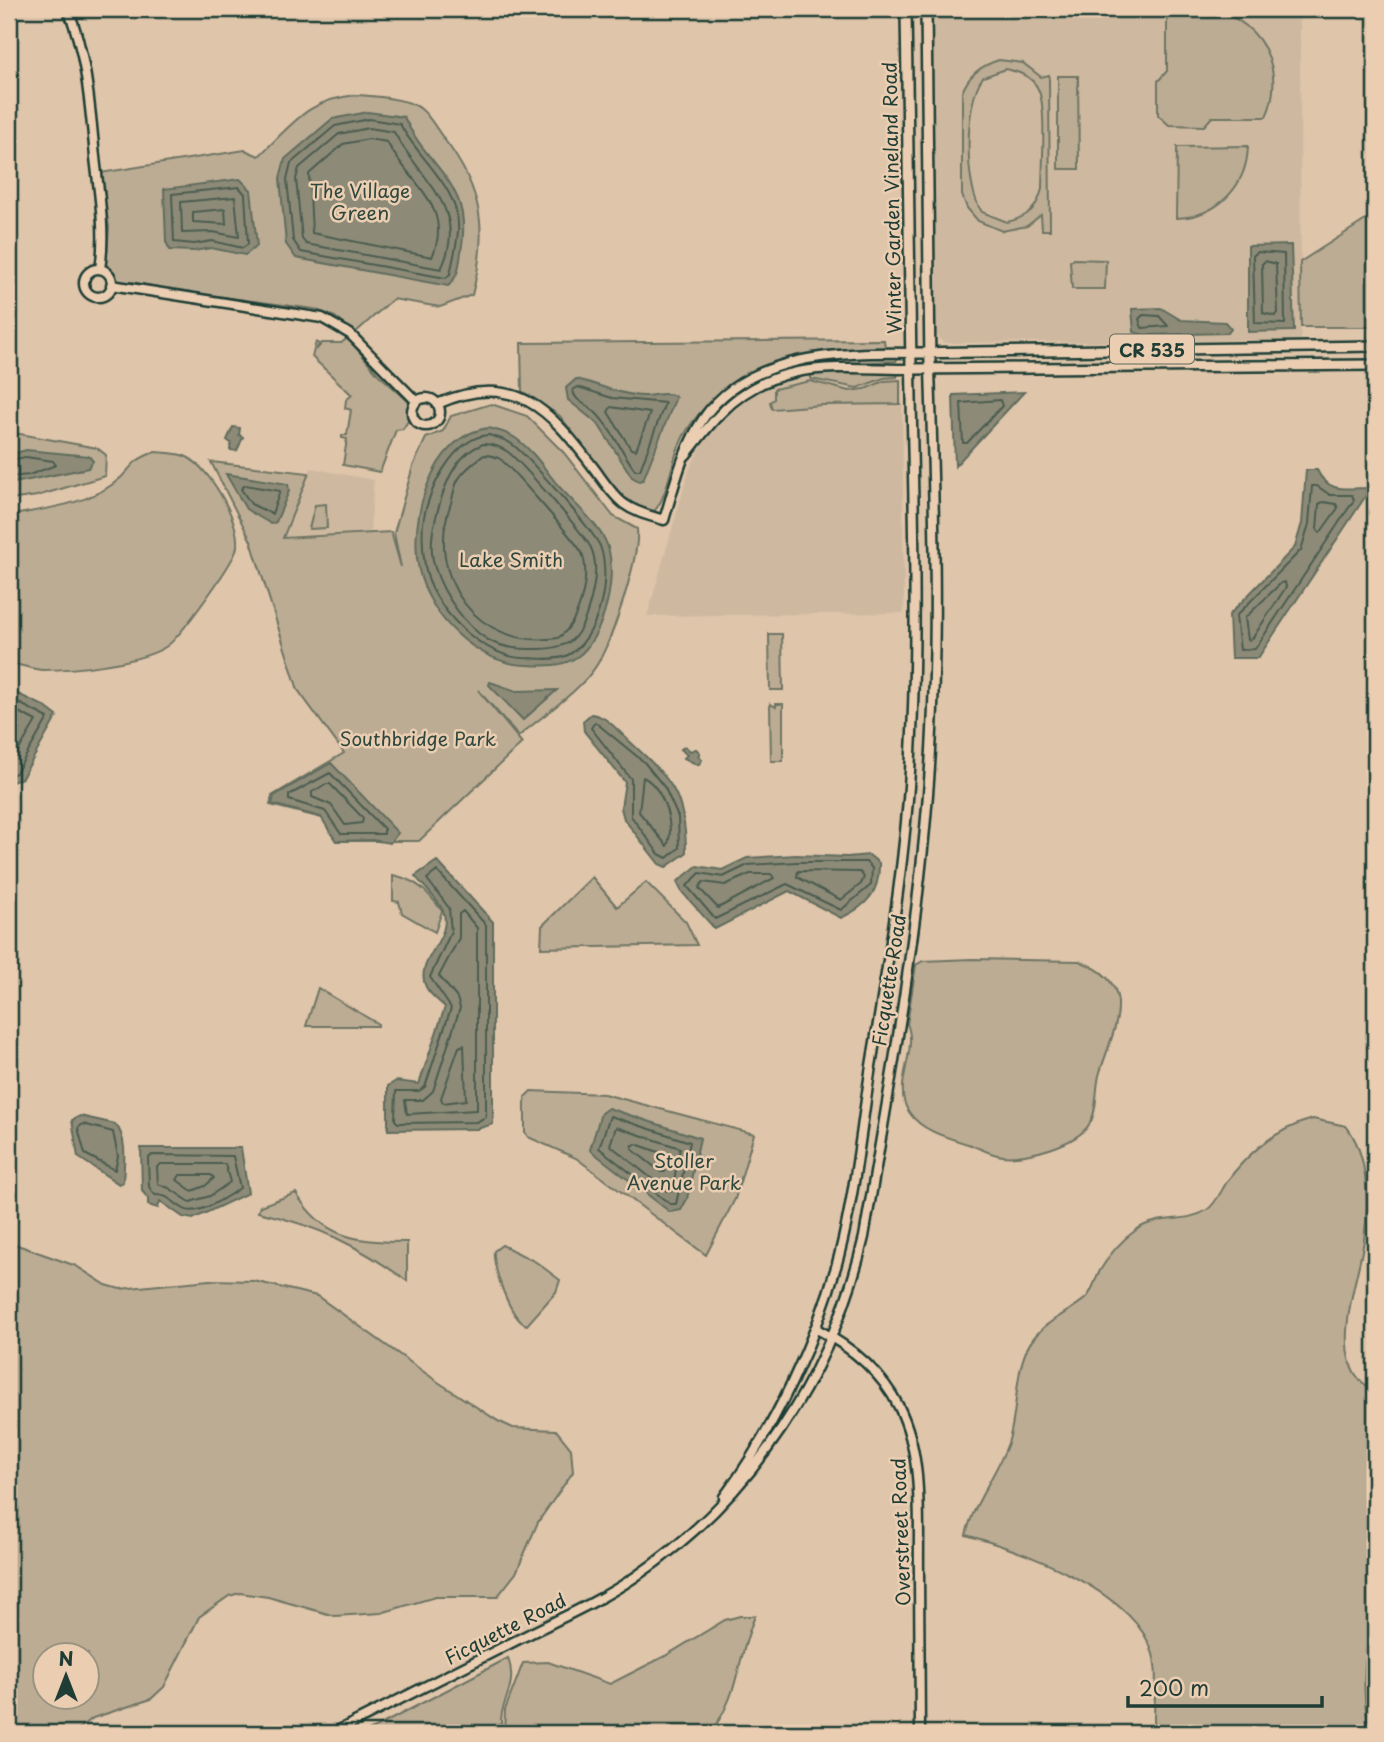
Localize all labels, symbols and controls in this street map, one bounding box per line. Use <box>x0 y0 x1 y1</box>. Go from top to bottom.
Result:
street label: Winter Garden Vineland Road <box>875 62 907 334</box>
park label: The Village Green <box>310 176 410 226</box>
road number: CR 535 <box>1110 334 1194 363</box>
park label: Lake Smith <box>459 545 563 573</box>
park label: Southbridge Park <box>340 724 497 752</box>
street label: Ficquette Road <box>864 912 912 1048</box>
park label: Stoller Avenue Park <box>627 1146 742 1196</box>
street label: Overstreet Road <box>883 1457 917 1607</box>
street label: Ficquette Road <box>439 1585 571 1671</box>
north arrow <box>32 1640 102 1710</box>
text: N <box>58 1644 74 1672</box>
scale bar <box>1128 1665 1323 1709</box>
text: 200 m <box>1139 1671 1209 1703</box>

